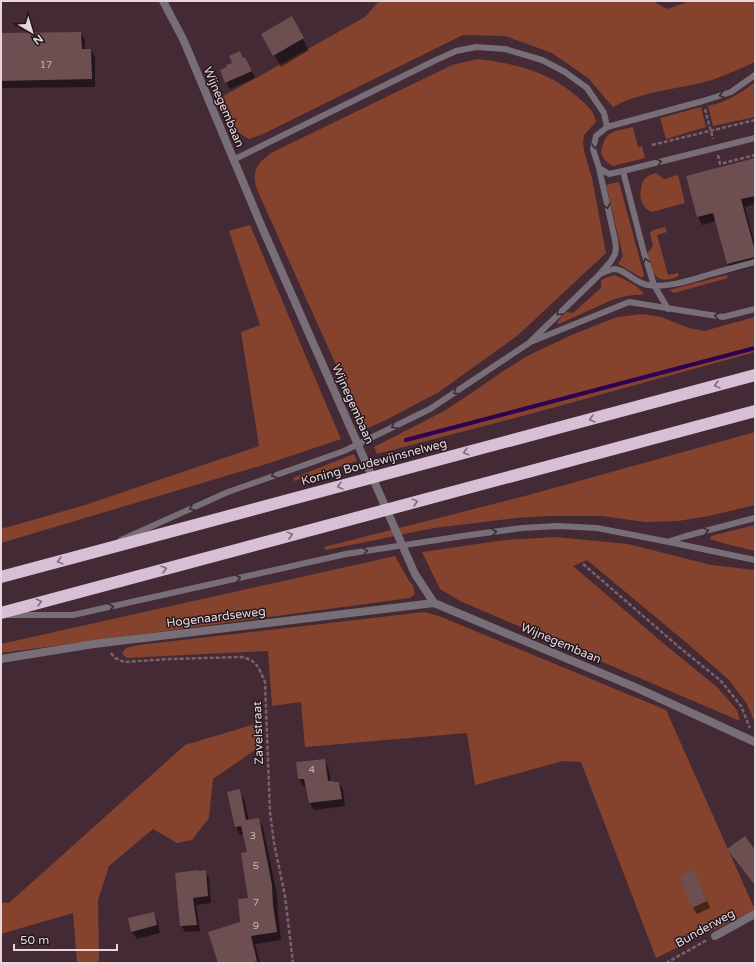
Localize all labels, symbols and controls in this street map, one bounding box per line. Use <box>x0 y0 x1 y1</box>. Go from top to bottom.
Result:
north arrow <box>12 12 52 52</box>
text: N <box>30 32 45 47</box>
house number: 17 <box>40 59 52 71</box>
street label: Wijnegembaan <box>201 65 247 149</box>
one-way arrow <box>719 90 726 99</box>
one-way arrow <box>591 143 600 150</box>
one-way arrow <box>656 159 662 167</box>
one-way arrow <box>603 203 611 210</box>
one-way arrow <box>642 258 651 265</box>
one-way arrow <box>556 308 564 316</box>
one-way arrow <box>714 312 720 321</box>
street label: Wijnegembaan <box>329 362 377 446</box>
one-way arrow <box>714 380 721 389</box>
one-way arrow <box>453 387 460 395</box>
one-way arrow <box>588 414 595 422</box>
one-way arrow <box>391 421 399 429</box>
street label: Koning Boudewijnsnelweg <box>300 436 448 488</box>
one-way arrow <box>463 447 470 456</box>
one-way arrow <box>271 471 278 479</box>
one-way arrow <box>337 481 344 489</box>
one-way arrow <box>412 498 419 506</box>
one-way arrow <box>189 503 196 511</box>
one-way arrow <box>702 527 709 536</box>
one-way arrow <box>491 528 497 537</box>
one-way arrow <box>286 531 293 540</box>
one-way arrow <box>362 547 368 556</box>
one-way arrow <box>56 556 63 565</box>
one-way arrow <box>160 565 167 574</box>
one-way arrow <box>235 575 241 583</box>
one-way arrow <box>35 599 42 607</box>
one-way arrow <box>108 603 114 611</box>
street label: Hogenaardseweg <box>166 604 266 630</box>
street label: Wijnegembaan <box>519 620 603 666</box>
street label: Zavelstraat <box>250 701 266 765</box>
house number: 4 <box>309 764 315 776</box>
house number: 3 <box>250 830 256 842</box>
house number: 5 <box>253 860 259 872</box>
house number: 7 <box>253 897 259 909</box>
street label: Bunderweg <box>673 906 737 950</box>
house number: 9 <box>253 920 259 932</box>
scale bar <box>14 926 117 952</box>
text: 50 m <box>20 933 49 947</box>

